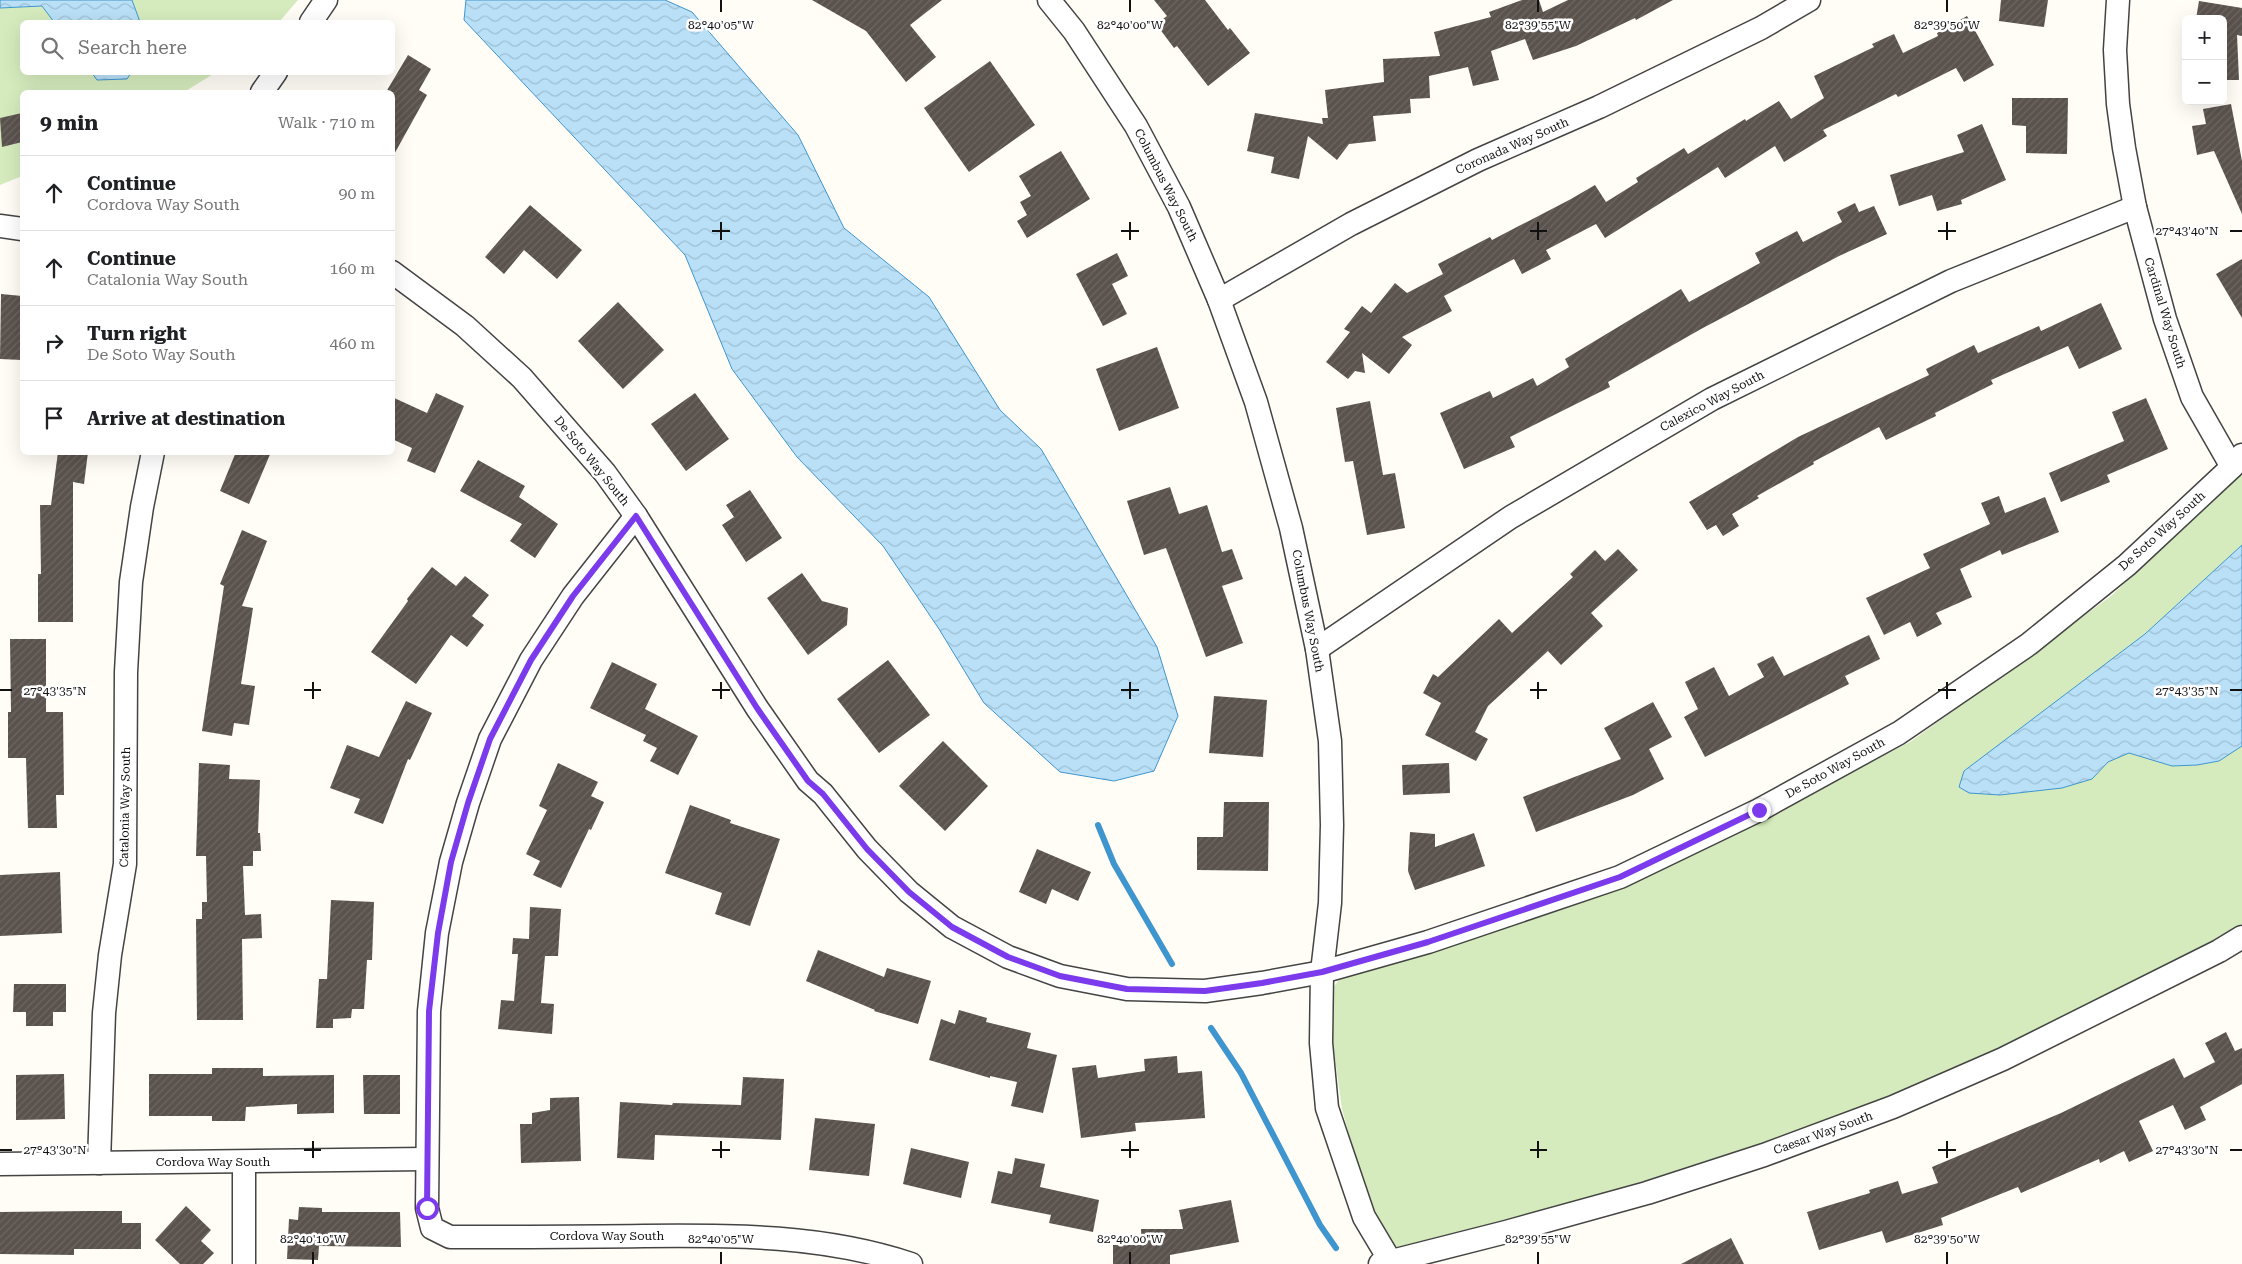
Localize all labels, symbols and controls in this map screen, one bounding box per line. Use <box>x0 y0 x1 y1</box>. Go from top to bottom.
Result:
map controls <box>2182 15 2227 105</box>
button: + <box>2182 15 2227 60</box>
text: 82°40'05"W <box>688 18 755 32</box>
text: 82°40'00"W <box>1097 18 1164 32</box>
text: 82°39'55"W <box>1505 18 1572 32</box>
text: 82°39'50"W <box>1914 18 1981 32</box>
search box <box>20 20 395 75</box>
icon: search <box>38 34 66 62</box>
text: Search here <box>78 36 187 59</box>
button: − <box>2182 60 2227 105</box>
text: 9 min <box>40 111 98 135</box>
text: Walk · 710 m <box>278 113 375 132</box>
street label: Coronada Way South <box>1453 115 1571 177</box>
street label: Columbus Way South <box>1131 126 1201 244</box>
text: Continue <box>87 172 176 195</box>
icon: ahead <box>40 179 68 207</box>
text: 90 m <box>338 184 375 203</box>
text: Cordova Way South <box>87 195 240 214</box>
text: 27°43'40"N <box>2155 224 2219 238</box>
text: Continue <box>87 247 176 270</box>
icon: ahead <box>40 254 68 282</box>
street label: Cardinal Way South <box>2141 256 2189 370</box>
text: 160 m <box>329 259 375 278</box>
text: Catalonia Way South <box>87 270 248 289</box>
text: Turn right <box>87 322 187 345</box>
icon: right <box>40 329 68 357</box>
text: 460 m <box>329 334 375 353</box>
text: De Soto Way South <box>87 345 236 364</box>
street label: Calexico Way South <box>1658 368 1767 434</box>
icon: arrive <box>40 404 68 432</box>
text: Arrive at destination <box>87 407 285 430</box>
street label: De Soto Way South <box>551 413 633 509</box>
street label: De Soto Way South <box>2116 488 2208 574</box>
street label: Columbus Way South <box>1289 548 1327 674</box>
text: 27°43'35"N <box>23 684 87 698</box>
text: 27°43'35"N <box>2155 684 2219 698</box>
street label: De Soto Way South <box>1783 735 1887 801</box>
street label: Catalonia Way South <box>117 746 133 868</box>
route end <box>1748 799 1771 822</box>
street label: Caesar Way South <box>1772 1108 1875 1157</box>
text: 27°43'30"N <box>23 1143 87 1157</box>
text: 27°43'30"N <box>2155 1143 2219 1157</box>
street label: Cordova Way South <box>156 1155 271 1169</box>
route start <box>416 1197 439 1220</box>
street label: Cordova Way South <box>550 1229 665 1243</box>
text: 82°40'10"W <box>280 1232 347 1246</box>
text: 82°40'05"W <box>688 1232 755 1246</box>
text: 82°40'00"W <box>1097 1232 1164 1246</box>
text: 82°39'55"W <box>1505 1232 1572 1246</box>
text: 82°39'50"W <box>1914 1232 1981 1246</box>

